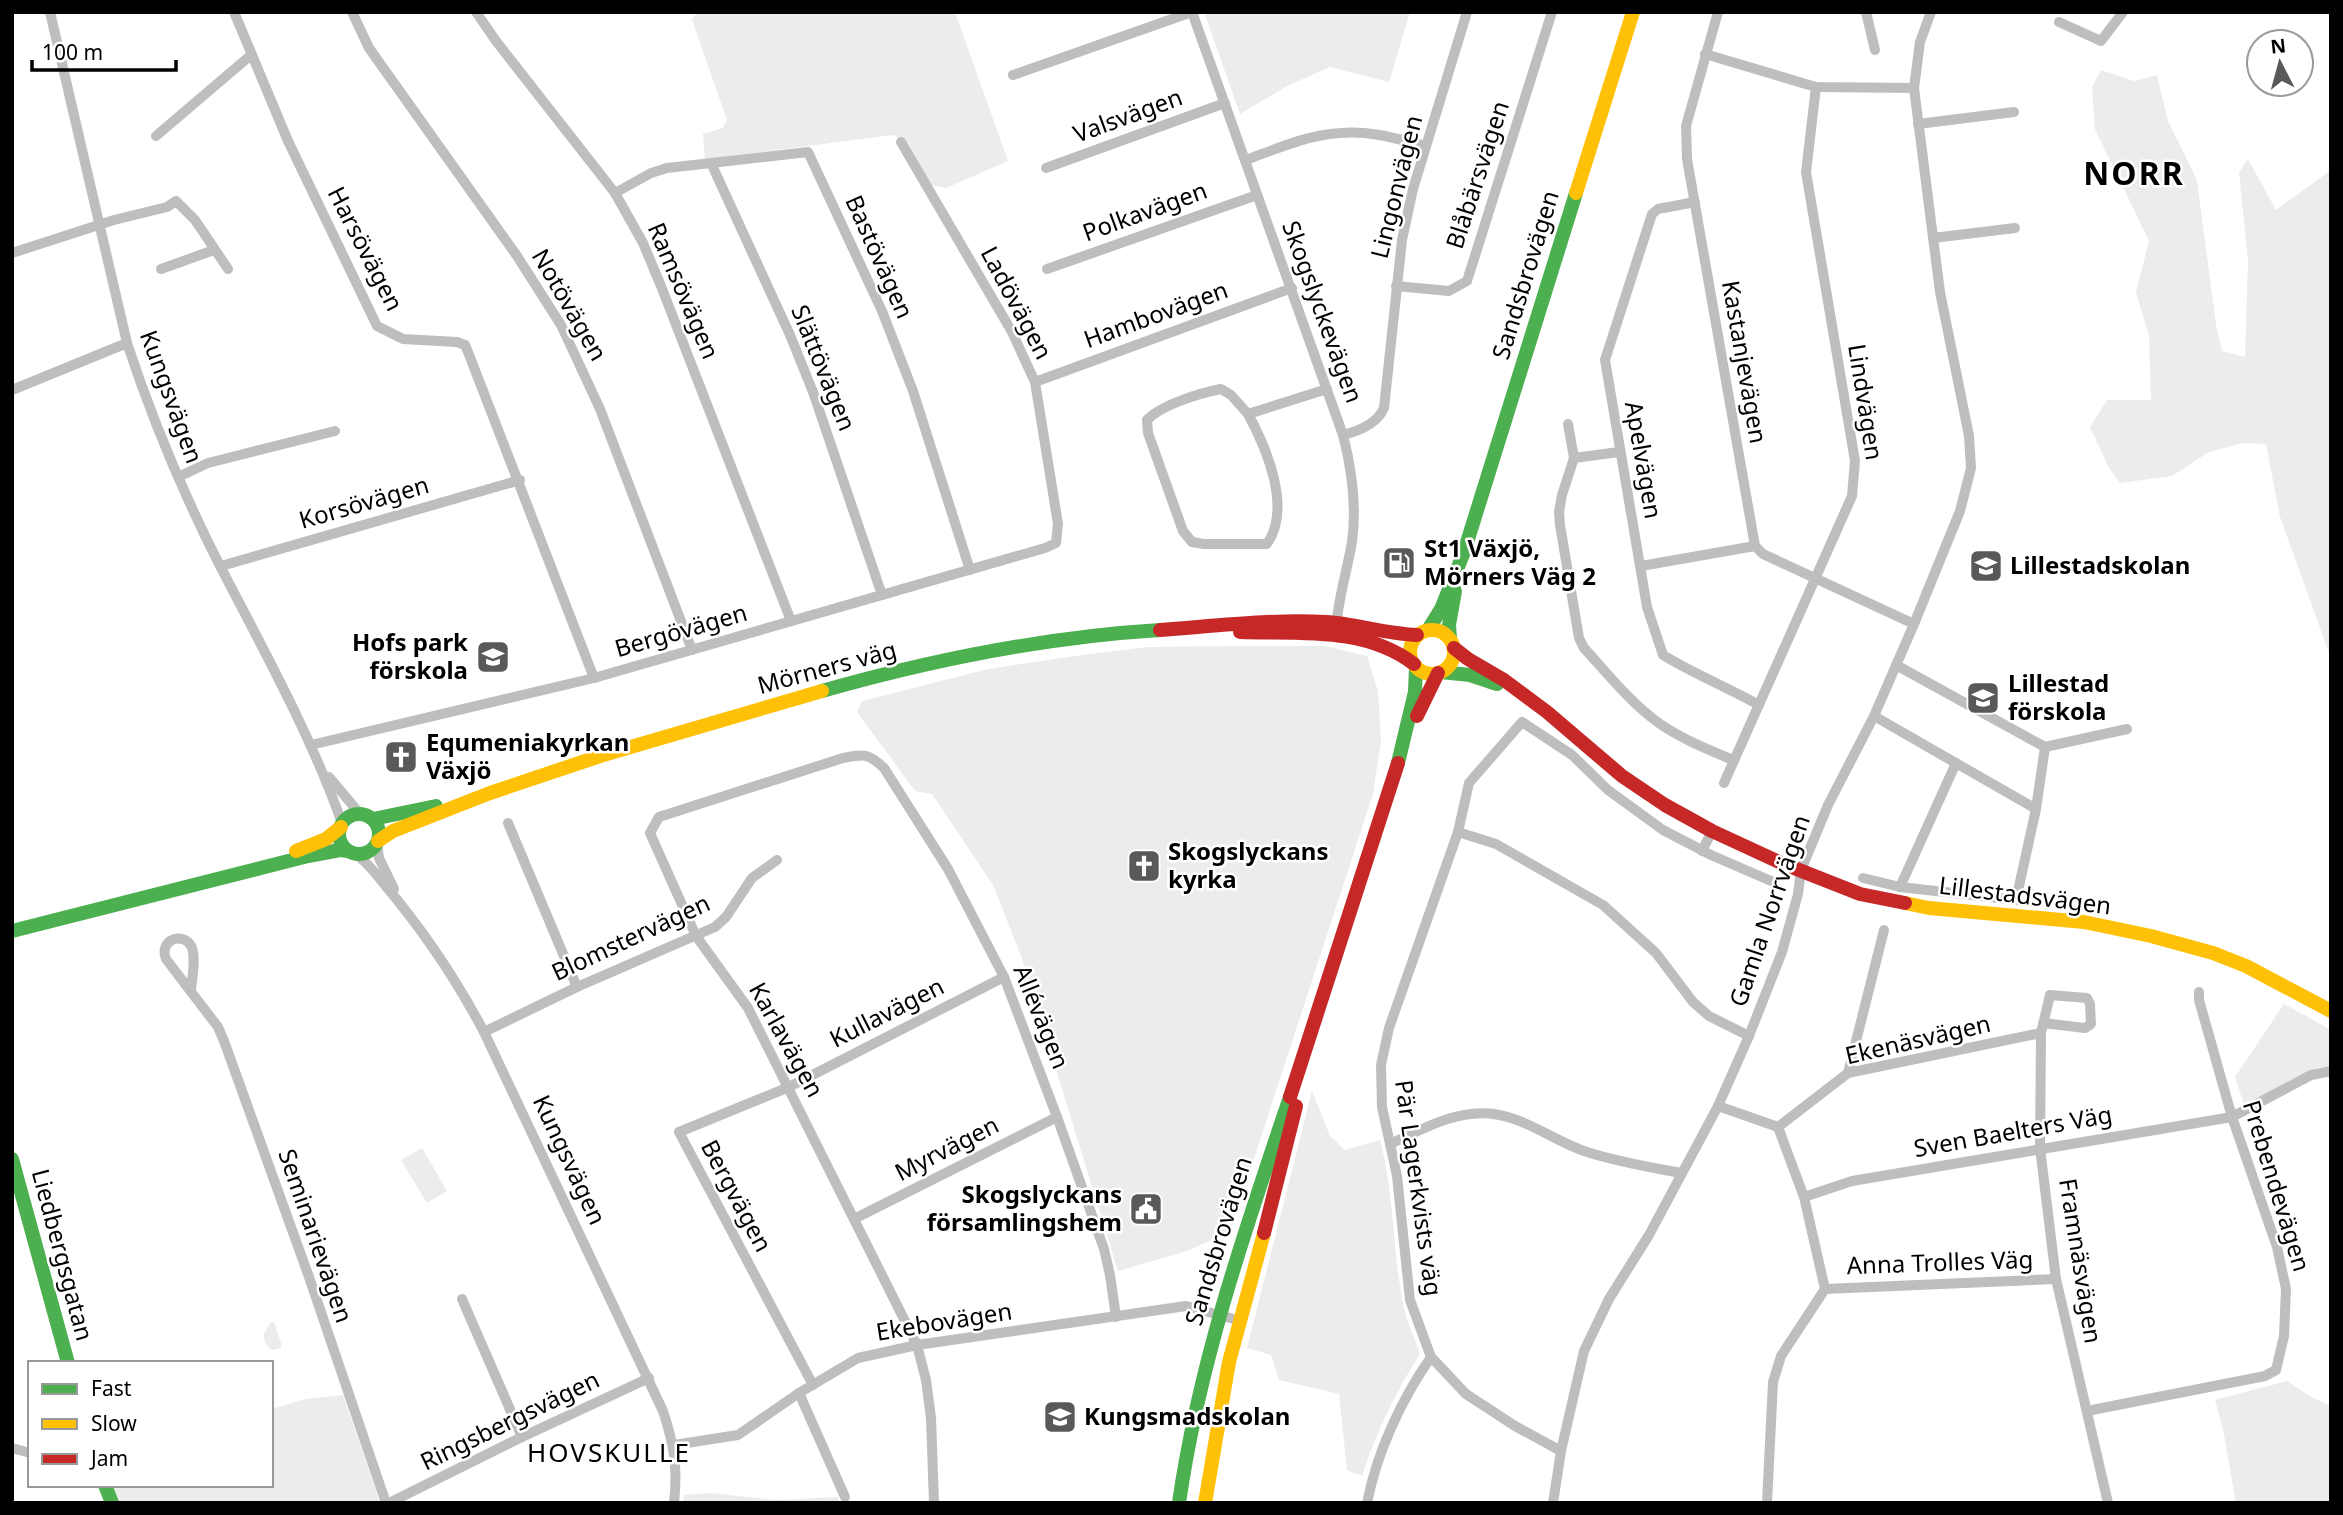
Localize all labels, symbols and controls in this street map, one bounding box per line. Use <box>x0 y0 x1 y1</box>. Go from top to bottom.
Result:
scale bar <box>32 28 175 72</box>
north arrow <box>2245 28 2315 98</box>
text: N <box>2269 32 2287 60</box>
text: 100 m <box>42 38 103 66</box>
street label: Valsvägen <box>1068 80 1187 150</box>
street label: Blåbärsvägen <box>1437 96 1516 253</box>
street label: Lingonvägen <box>1362 112 1429 262</box>
district label: NORR <box>2083 151 2185 194</box>
street label: Polkavägen <box>1078 173 1211 248</box>
street label: Harsövägen <box>321 180 412 316</box>
street label: Sandsbrovägen <box>1483 186 1566 363</box>
street label: Bastövägen <box>838 189 922 323</box>
street label: Skogslyckevägen <box>1275 216 1372 407</box>
street label: Ramsövägen <box>641 217 728 364</box>
street label: Ladövägen <box>974 240 1061 365</box>
street label: Notövägen <box>525 242 616 366</box>
street label: Hambovägen <box>1079 272 1232 355</box>
street label: Kastanjevägen <box>1715 278 1776 446</box>
street label: Slättövägen <box>784 300 865 435</box>
street label: Kungsvägen <box>133 325 212 468</box>
street label: Lindvägen <box>1841 341 1892 462</box>
street label: Apelvägen <box>1618 398 1671 521</box>
street label: Korsövägen <box>295 467 432 536</box>
place label: St1 Växjö, Mörners Väg 2 <box>1424 531 1596 592</box>
fuel station icon: St1 Växjö, Mörners Väg 2 <box>1380 544 1418 582</box>
school or university icon: Lillestadskolan <box>1967 547 2005 585</box>
place label: Lillestadskolan <box>2010 548 2190 581</box>
street label: Bergövägen <box>610 595 751 664</box>
place label: Hofs park förskola <box>352 625 468 686</box>
street label: Mörners väg <box>753 632 900 701</box>
school or university icon: Hofs park förskola <box>474 638 512 676</box>
place label: Lillestad förskola <box>2008 666 2109 727</box>
school or university icon: Lillestad förskola <box>1964 679 2002 717</box>
place label: Equmeniakyrkan Växjö <box>426 725 629 786</box>
church icon: Equmeniakyrkan Växjö <box>382 738 420 776</box>
street label: Gamla Norrvägen <box>1720 810 1817 1011</box>
place label: Skogslyckans kyrka <box>1168 834 1328 895</box>
church icon: Skogslyckans kyrka <box>1125 847 1163 885</box>
street label: Lillestadsvägen <box>1937 868 2113 921</box>
street label: Blomstervägen <box>546 886 715 988</box>
street label: Allévägen <box>1007 959 1078 1073</box>
street label: Kullavägen <box>823 969 949 1055</box>
street label: Karlavägen <box>742 976 832 1103</box>
street label: Ekenäsvägen <box>1842 1006 1994 1071</box>
street label: Pär Lagerkvists väg <box>1388 1078 1451 1298</box>
street label: Kungsvägen <box>526 1089 615 1230</box>
street label: Prebendevägen <box>2236 1096 2319 1275</box>
street label: Sven Baelters Väg <box>1911 1097 2114 1164</box>
street label: Myrvägen <box>889 1107 1004 1188</box>
street label: Bergvägen <box>694 1134 781 1257</box>
street label: Seminarievägen <box>271 1144 362 1327</box>
street label: Sandsbrovägen <box>1176 1152 1259 1329</box>
street label: Liedbergsgatan <box>25 1165 102 1344</box>
street label: Framnäsvägen <box>2052 1176 2111 1346</box>
place label: Skogslyckans församlingshem <box>927 1177 1122 1238</box>
public building icon: Skogslyckans församlingshem <box>1127 1190 1165 1228</box>
street label: Anna Trolles Väg <box>1846 1242 2034 1281</box>
street label: Ekebovägen <box>873 1293 1014 1348</box>
legend <box>28 1361 273 1487</box>
street label: Ringsbergsvägen <box>414 1362 604 1477</box>
text: Fast <box>91 1374 132 1402</box>
school or university icon: Kungsmadskolan <box>1041 1398 1079 1436</box>
place label: Kungsmadskolan <box>1084 1399 1290 1432</box>
text: Slow <box>91 1409 137 1437</box>
district label: HOVSKULLE <box>527 1434 691 1470</box>
text: Jam <box>89 1444 128 1472</box>

